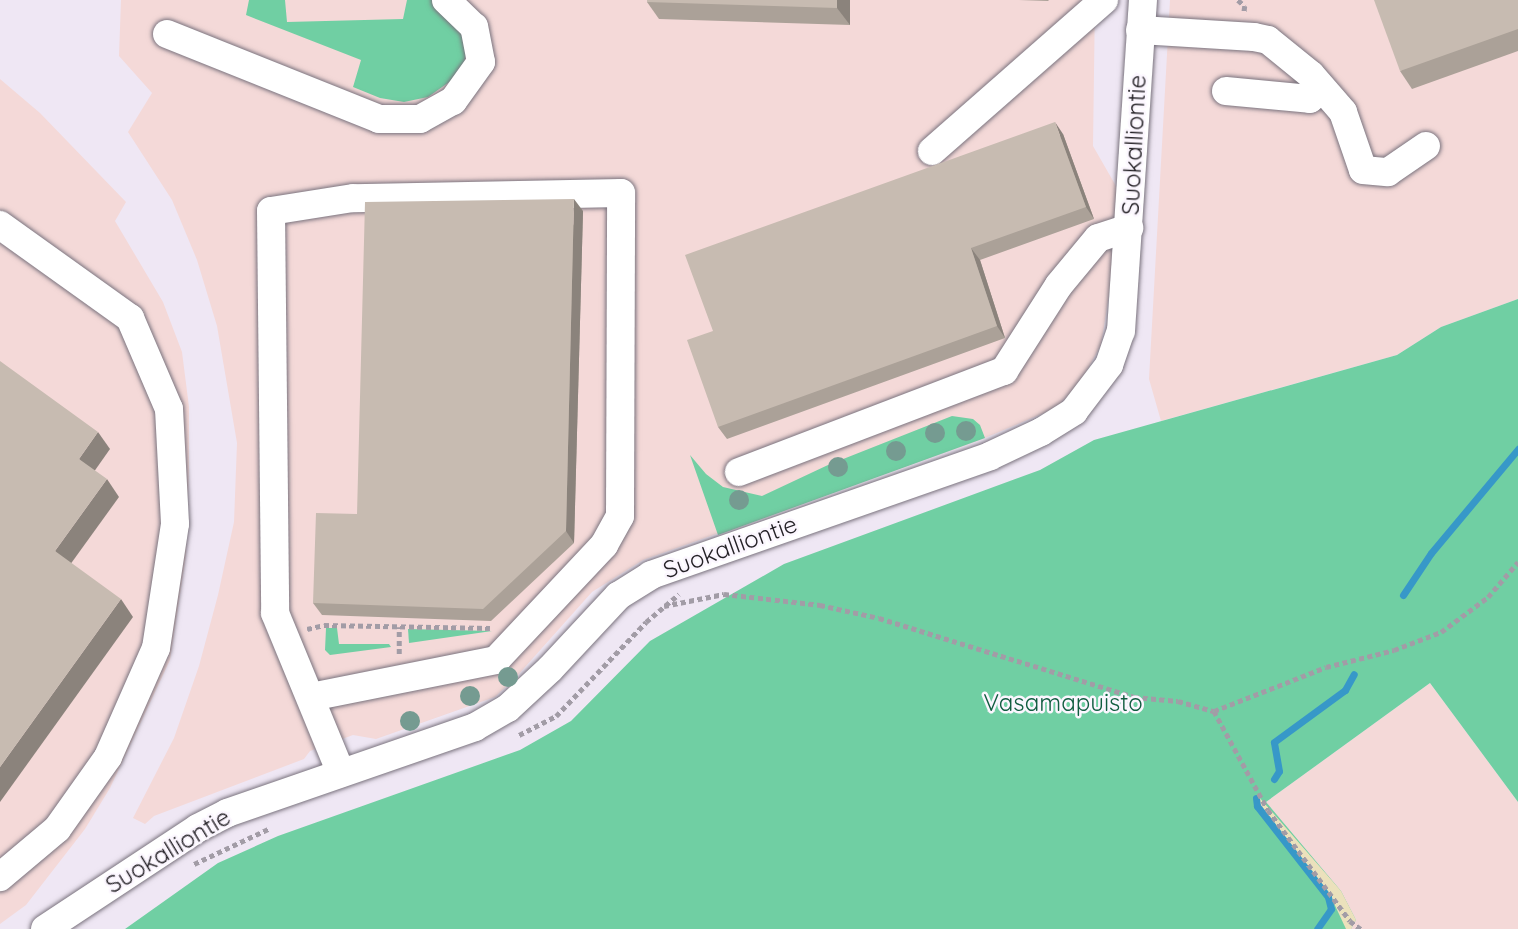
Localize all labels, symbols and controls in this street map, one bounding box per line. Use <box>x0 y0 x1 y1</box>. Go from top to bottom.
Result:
street label: Suokalliontie <box>1116 74 1152 216</box>
street label: Suokalliontie <box>659 509 801 585</box>
park label: Vasamapuisto <box>983 689 1143 717</box>
street label: Suokalliontie <box>100 803 236 899</box>

